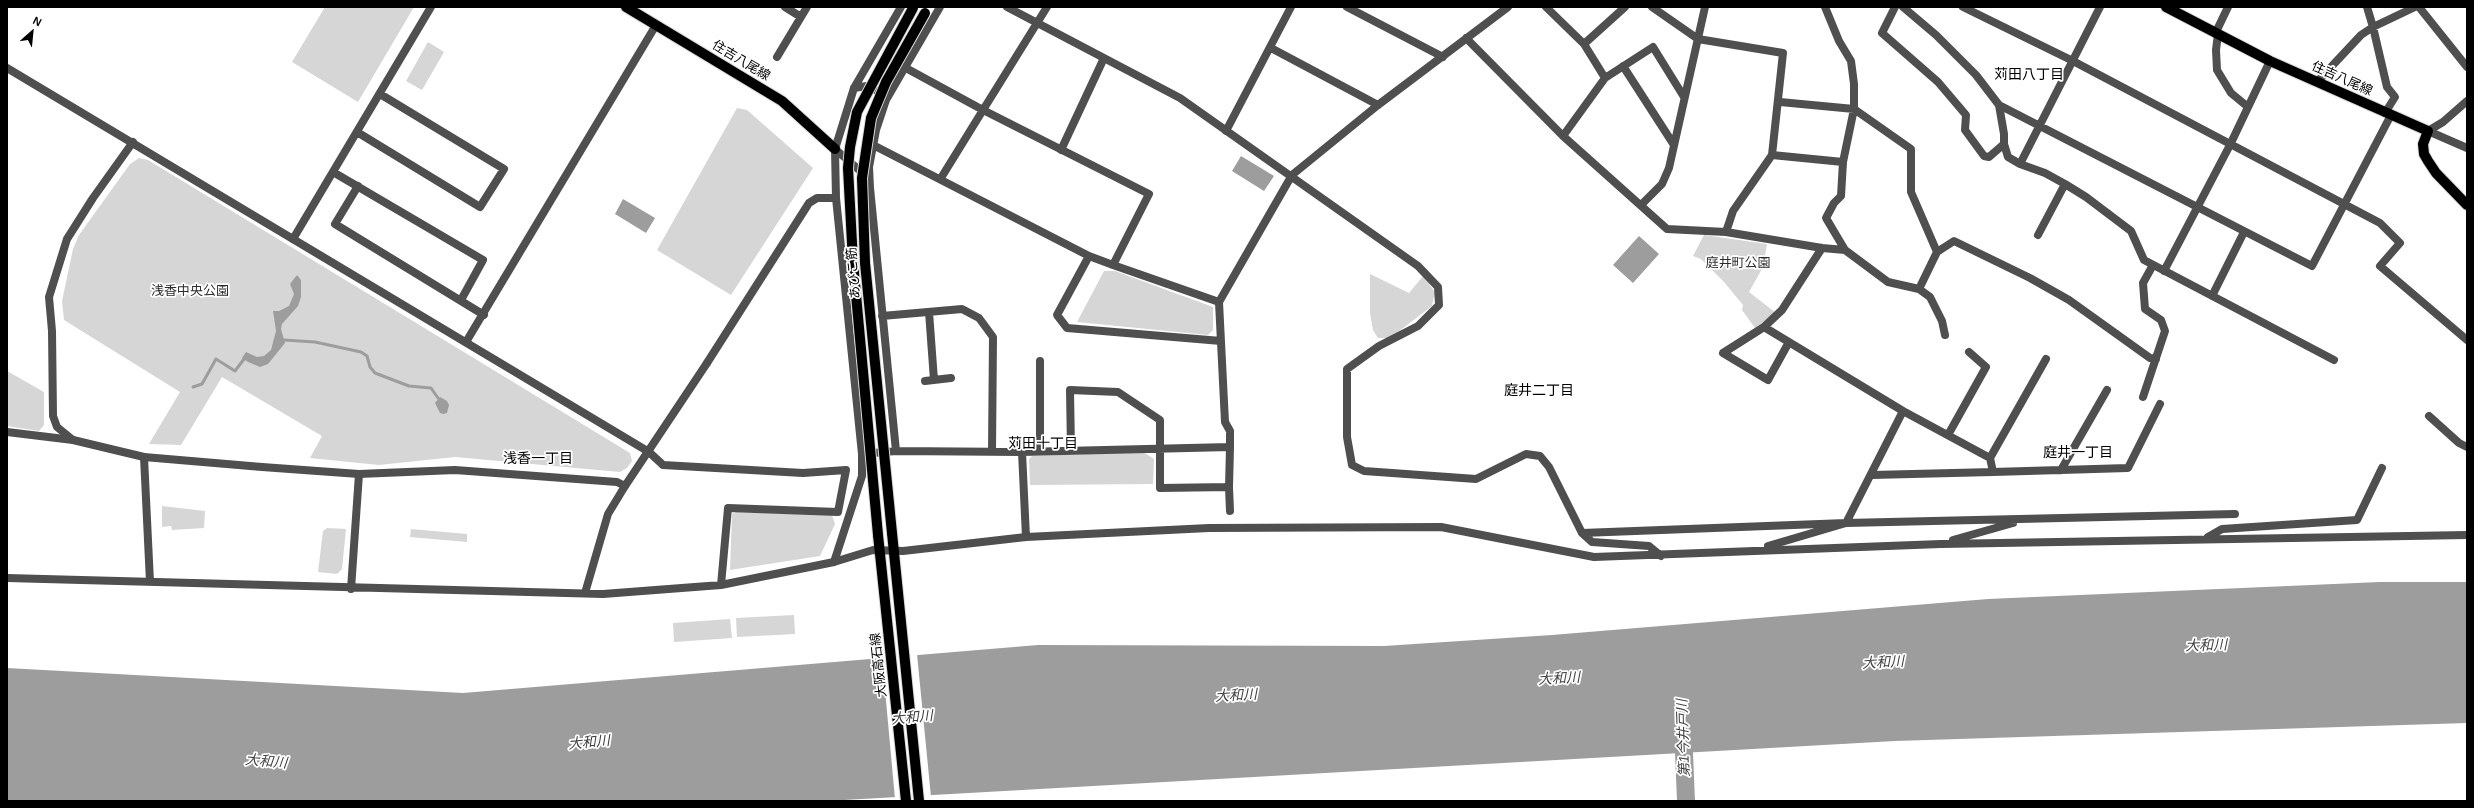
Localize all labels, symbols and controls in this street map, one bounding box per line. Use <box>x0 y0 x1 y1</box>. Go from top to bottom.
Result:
north arrow <box>12 12 52 52</box>
text: N <box>31 14 44 28</box>
street label: 住吉八尾線 <box>709 38 773 84</box>
street label: 住吉八尾線 <box>2309 59 2375 99</box>
district label: 苅田八丁目 <box>1994 67 2064 83</box>
street label: あびこ筋 <box>844 246 864 300</box>
park label: 庭井町公園 <box>1706 255 1770 271</box>
park label: 浅香中央公園 <box>151 283 229 299</box>
district label: 庭井二丁目 <box>1504 383 1574 399</box>
district label: 苅田十丁目 <box>1008 436 1078 452</box>
district label: 庭井一丁目 <box>2043 445 2113 461</box>
district label: 浅香一丁目 <box>503 451 573 467</box>
street label: 大阪高石線 <box>868 632 890 698</box>
water label: 大和川 <box>2185 637 2227 655</box>
water label: 大和川 <box>1862 654 1904 672</box>
water label: 大和川 <box>1538 670 1580 688</box>
water label: 大和川 <box>1215 687 1257 705</box>
water label: 第1今井戸川 <box>1674 699 1694 777</box>
water label: 大和川 <box>890 708 934 728</box>
water label: 大和川 <box>567 733 611 753</box>
water label: 大和川 <box>244 752 288 772</box>

